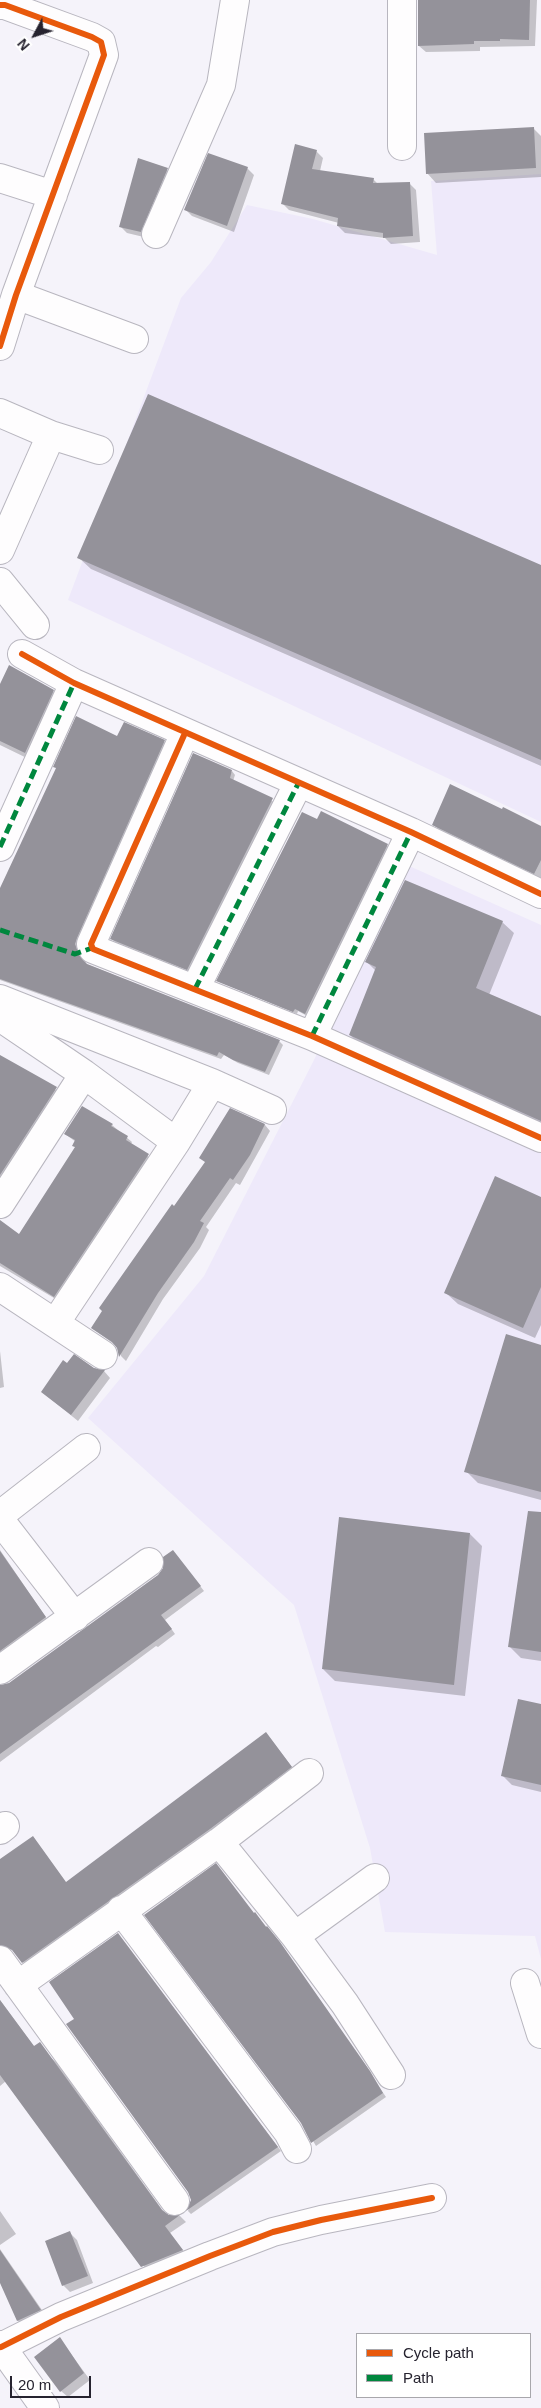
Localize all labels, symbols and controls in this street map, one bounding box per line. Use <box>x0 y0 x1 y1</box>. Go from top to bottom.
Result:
north arrow <box>10 10 60 60</box>
text: N <box>14 36 33 54</box>
legend <box>356 2333 531 2398</box>
text: Cycle path <box>403 2344 474 2361</box>
scale bar <box>12 2366 94 2398</box>
text: Path <box>403 2369 434 2386</box>
text: 20 m <box>18 2376 51 2393</box>

